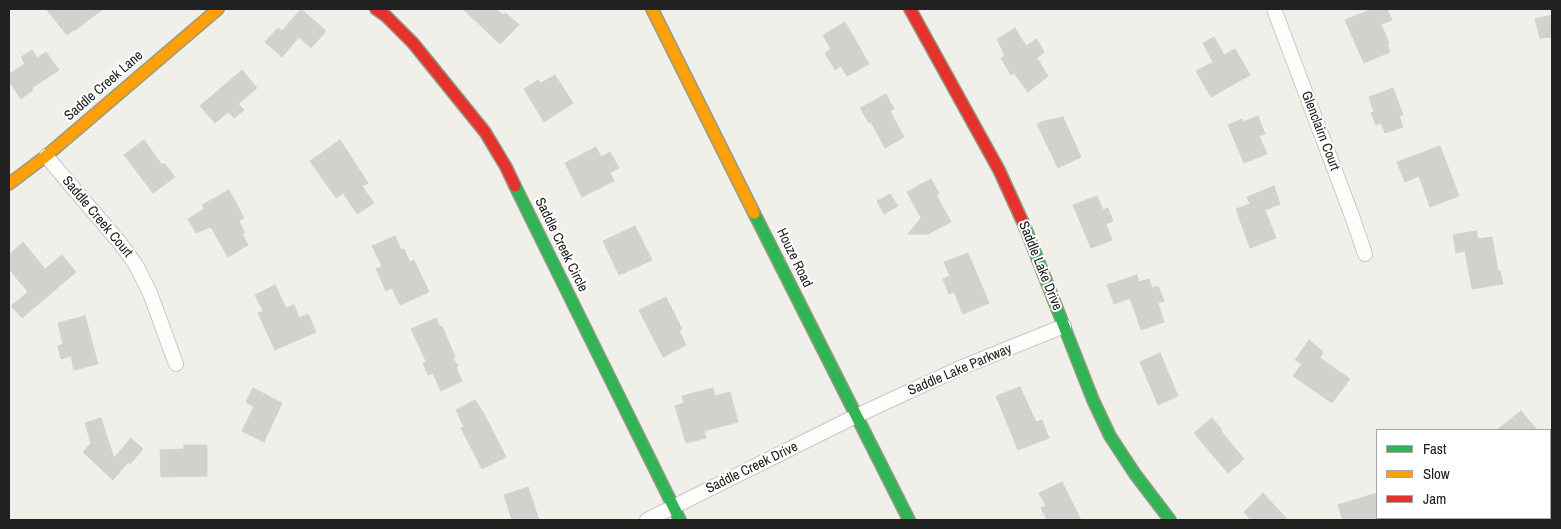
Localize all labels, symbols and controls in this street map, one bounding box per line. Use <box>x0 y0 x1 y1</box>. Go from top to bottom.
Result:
street label: Saddle Creek Lane <box>61 47 147 125</box>
street label: Glenclairn Court <box>1297 89 1343 173</box>
street label: Saddle Creek Court <box>58 173 136 261</box>
street label: Saddle Creek Circle <box>531 195 591 295</box>
street label: Saddle Lake Drive <box>1015 219 1065 313</box>
street label: Houze Road <box>772 226 816 290</box>
street label: Saddle Lake Parkway <box>906 341 1014 399</box>
legend <box>1376 429 1551 519</box>
street label: Saddle Creek Drive <box>703 438 801 498</box>
text: Fast <box>1423 438 1446 459</box>
text: Slow <box>1423 463 1450 484</box>
text: Jam <box>1423 488 1446 509</box>

